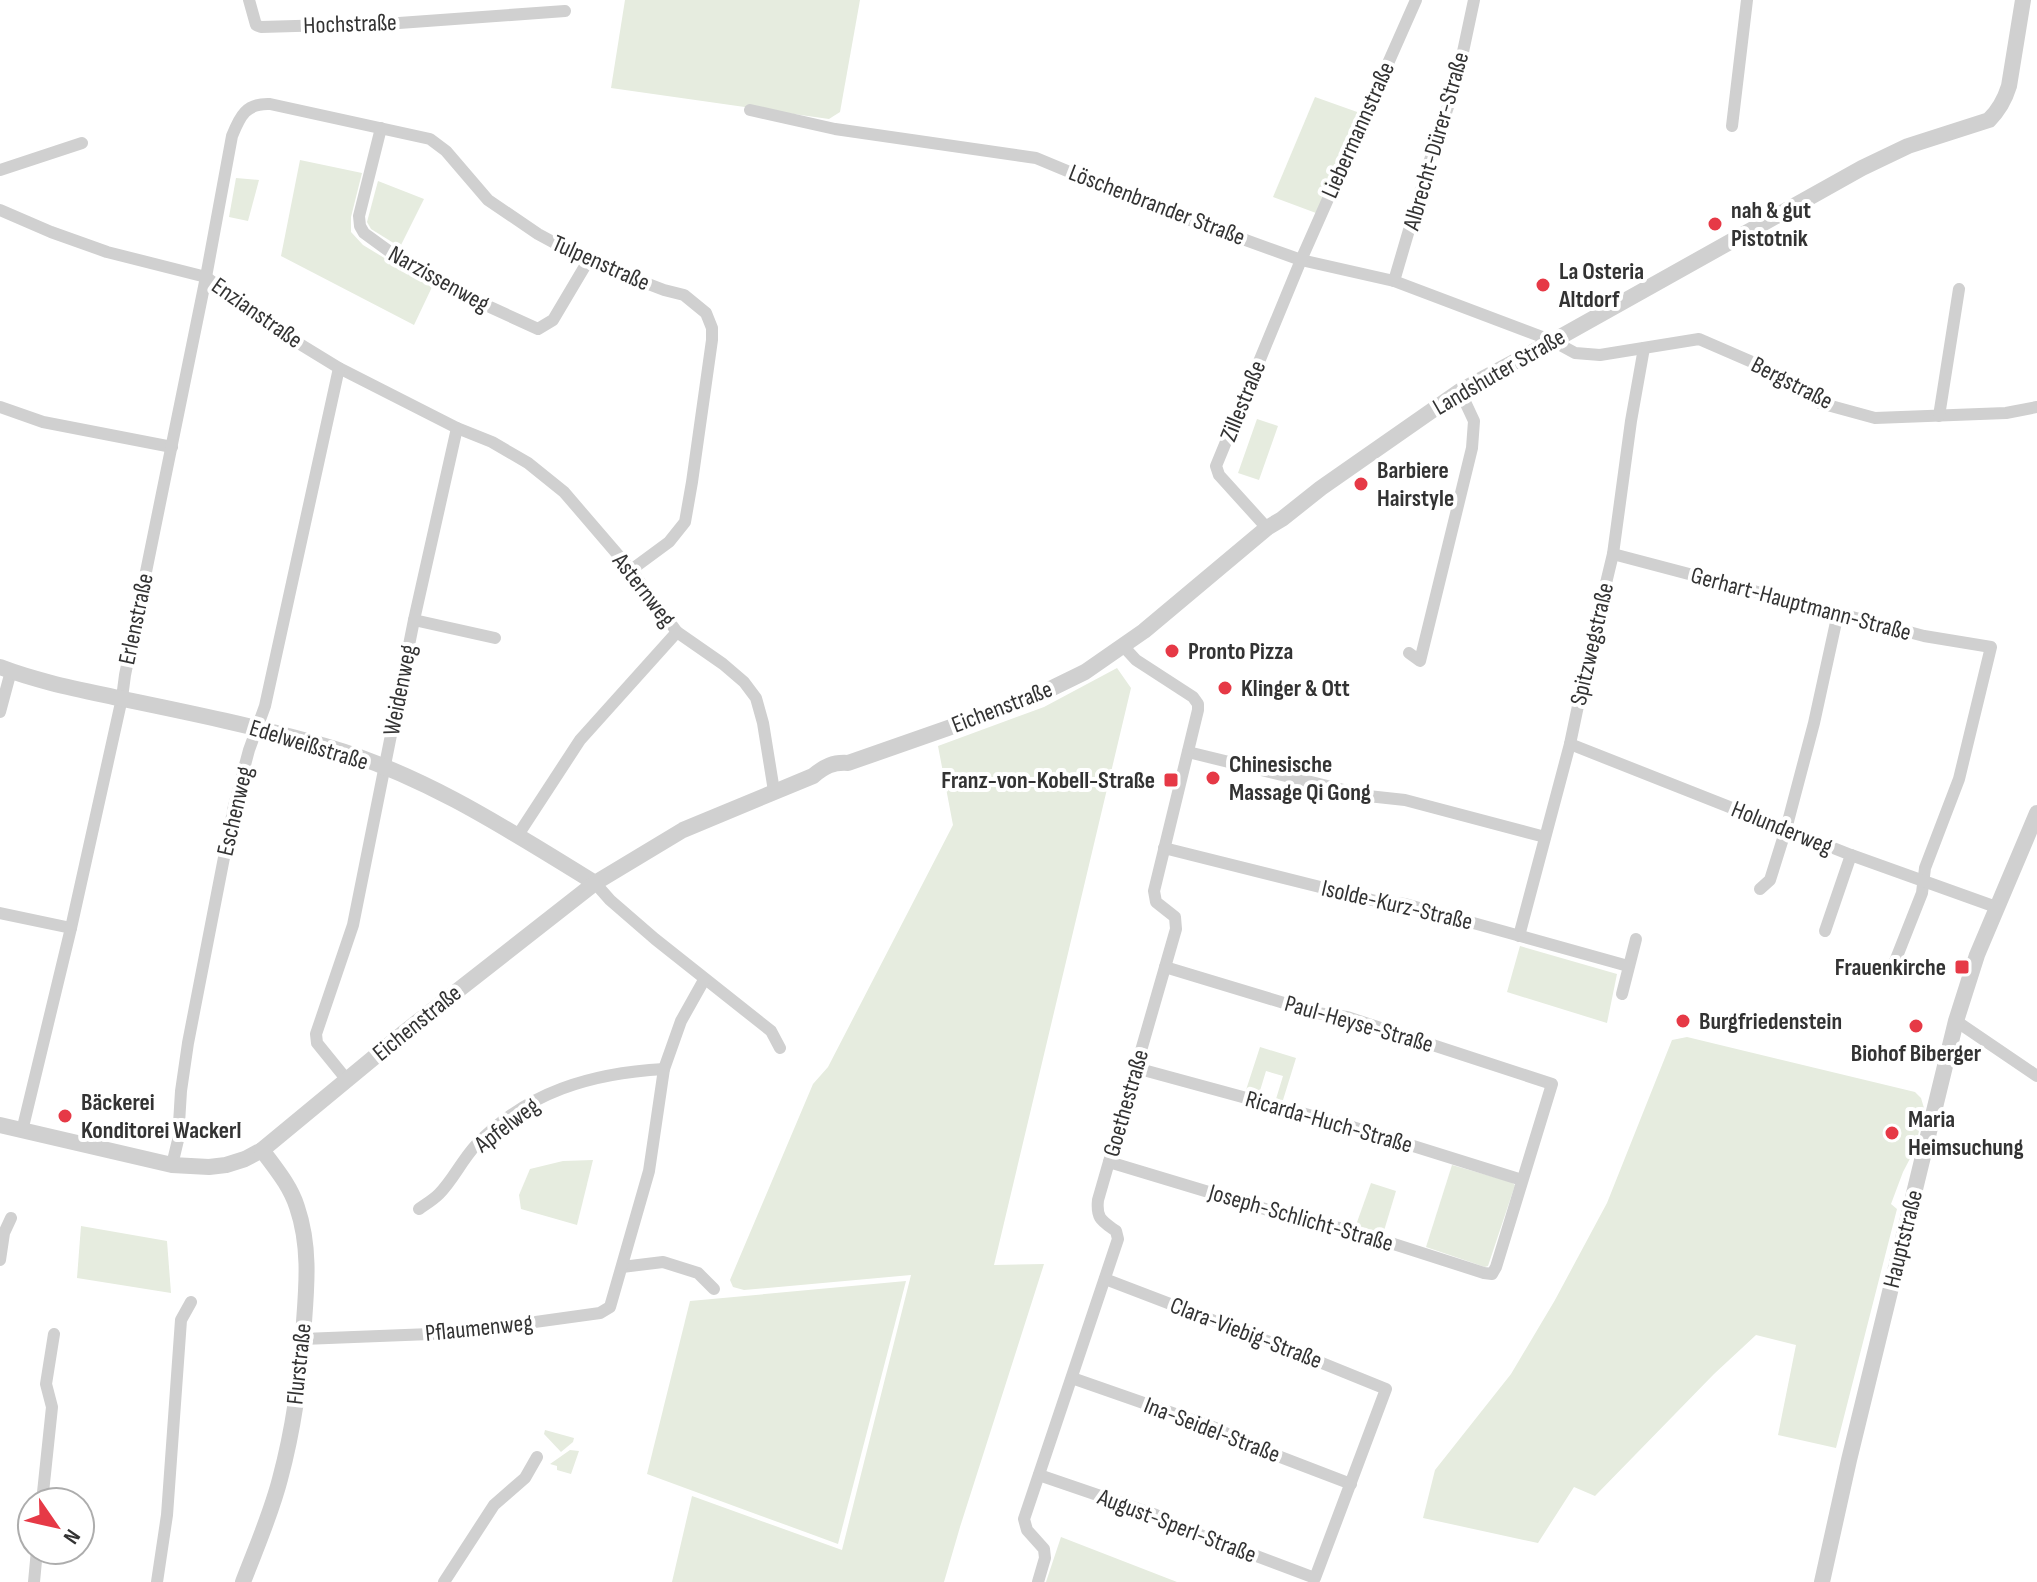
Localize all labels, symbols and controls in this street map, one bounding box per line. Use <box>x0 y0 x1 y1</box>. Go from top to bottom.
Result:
street label: Hochstraße <box>303 8 397 40</box>
street label: Albrecht-Dürer-Straße <box>1396 49 1475 234</box>
street label: Liebermannstraße <box>1315 57 1401 203</box>
street label: Löschenbrander Straße <box>1065 158 1249 252</box>
place label: nah & gut Pistotnik <box>1731 196 1811 253</box>
marker: nah & gut Pistotnik <box>1706 215 1724 233</box>
street label: Tulpenstraße <box>548 229 654 297</box>
street label: Narzissenweg <box>383 239 495 319</box>
place label: La Osteria Altdorf <box>1558 257 1644 314</box>
street label: Enzianstraße <box>206 271 308 355</box>
marker: La Osteria Altdorf <box>1534 276 1552 294</box>
street label: Landshuter Straße <box>1428 322 1570 422</box>
street label: Bergstraße <box>1746 350 1838 416</box>
street label: Zillestraße <box>1214 356 1272 446</box>
place label: Barbiere Hairstyle <box>1377 456 1454 513</box>
marker: Barbiere Hairstyle <box>1352 475 1370 493</box>
street label: Asternweg <box>606 547 682 633</box>
street label: Gerhart-Hauptmann-Straße <box>1688 561 1914 647</box>
street label: Erlenstraße <box>112 571 160 667</box>
street label: Spitzwegstraße <box>1564 580 1620 708</box>
place label: Pronto Pizza <box>1188 637 1293 666</box>
street label: Weidenweg <box>377 642 423 738</box>
marker: Pronto Pizza <box>1163 642 1181 660</box>
place label: Klinger & Ott <box>1241 674 1350 703</box>
street label: Eichenstraße <box>948 675 1056 739</box>
marker: Klinger & Ott <box>1216 679 1234 697</box>
street label: Edelweißstraße <box>246 713 372 777</box>
place label: Chinesische Massage Qi Gong <box>1229 750 1371 807</box>
street label: Eschenweg <box>211 763 259 859</box>
place label: Franz-von-Kobell-Straße <box>941 766 1155 795</box>
marker: Chinesische Massage Qi Gong <box>1204 769 1222 787</box>
marker: Franz-von-Kobell-Straße <box>1162 771 1180 789</box>
street label: Holunderweg <box>1727 795 1837 861</box>
street label: Isolde-Kurz-Straße <box>1319 874 1475 936</box>
place label: Frauenkirche <box>1835 953 1946 982</box>
marker: Frauenkirche <box>1953 958 1971 976</box>
street label: Eichenstraße <box>367 979 467 1067</box>
street label: Paul-Heyse-Straße <box>1281 989 1437 1059</box>
place label: Burgfriedenstein <box>1699 1007 1842 1036</box>
marker: Burgfriedenstein <box>1674 1012 1692 1030</box>
marker: Biohof Biberger <box>1907 1017 1925 1035</box>
place label: Biohof Biberger <box>1851 1039 1982 1068</box>
street label: Goethestraße <box>1097 1046 1155 1160</box>
street label: Ricarda-Huch-Straße <box>1242 1084 1416 1160</box>
place label: Bäckerei Konditorei Wackerl <box>81 1088 241 1145</box>
street label: Apfelweg <box>468 1091 545 1159</box>
place label: Maria Heimsuchung <box>1908 1105 2024 1162</box>
marker: Bäckerei Konditorei Wackerl <box>56 1107 74 1125</box>
marker: Maria Heimsuchung <box>1883 1124 1901 1142</box>
street label: Joseph-Schlicht-Straße <box>1204 1178 1397 1258</box>
street label: Hauptstraße <box>1877 1187 1929 1291</box>
street label: Clara-Viebig-Straße <box>1166 1291 1326 1375</box>
street label: Pflaumenweg <box>424 1308 534 1348</box>
street label: Flurstraße <box>280 1322 318 1406</box>
street label: Ina-Seidel-Straße <box>1140 1391 1284 1469</box>
street label: August-Sperl-Straße <box>1093 1482 1260 1570</box>
north arrow <box>16 1486 96 1566</box>
text: N <box>57 1524 86 1549</box>

